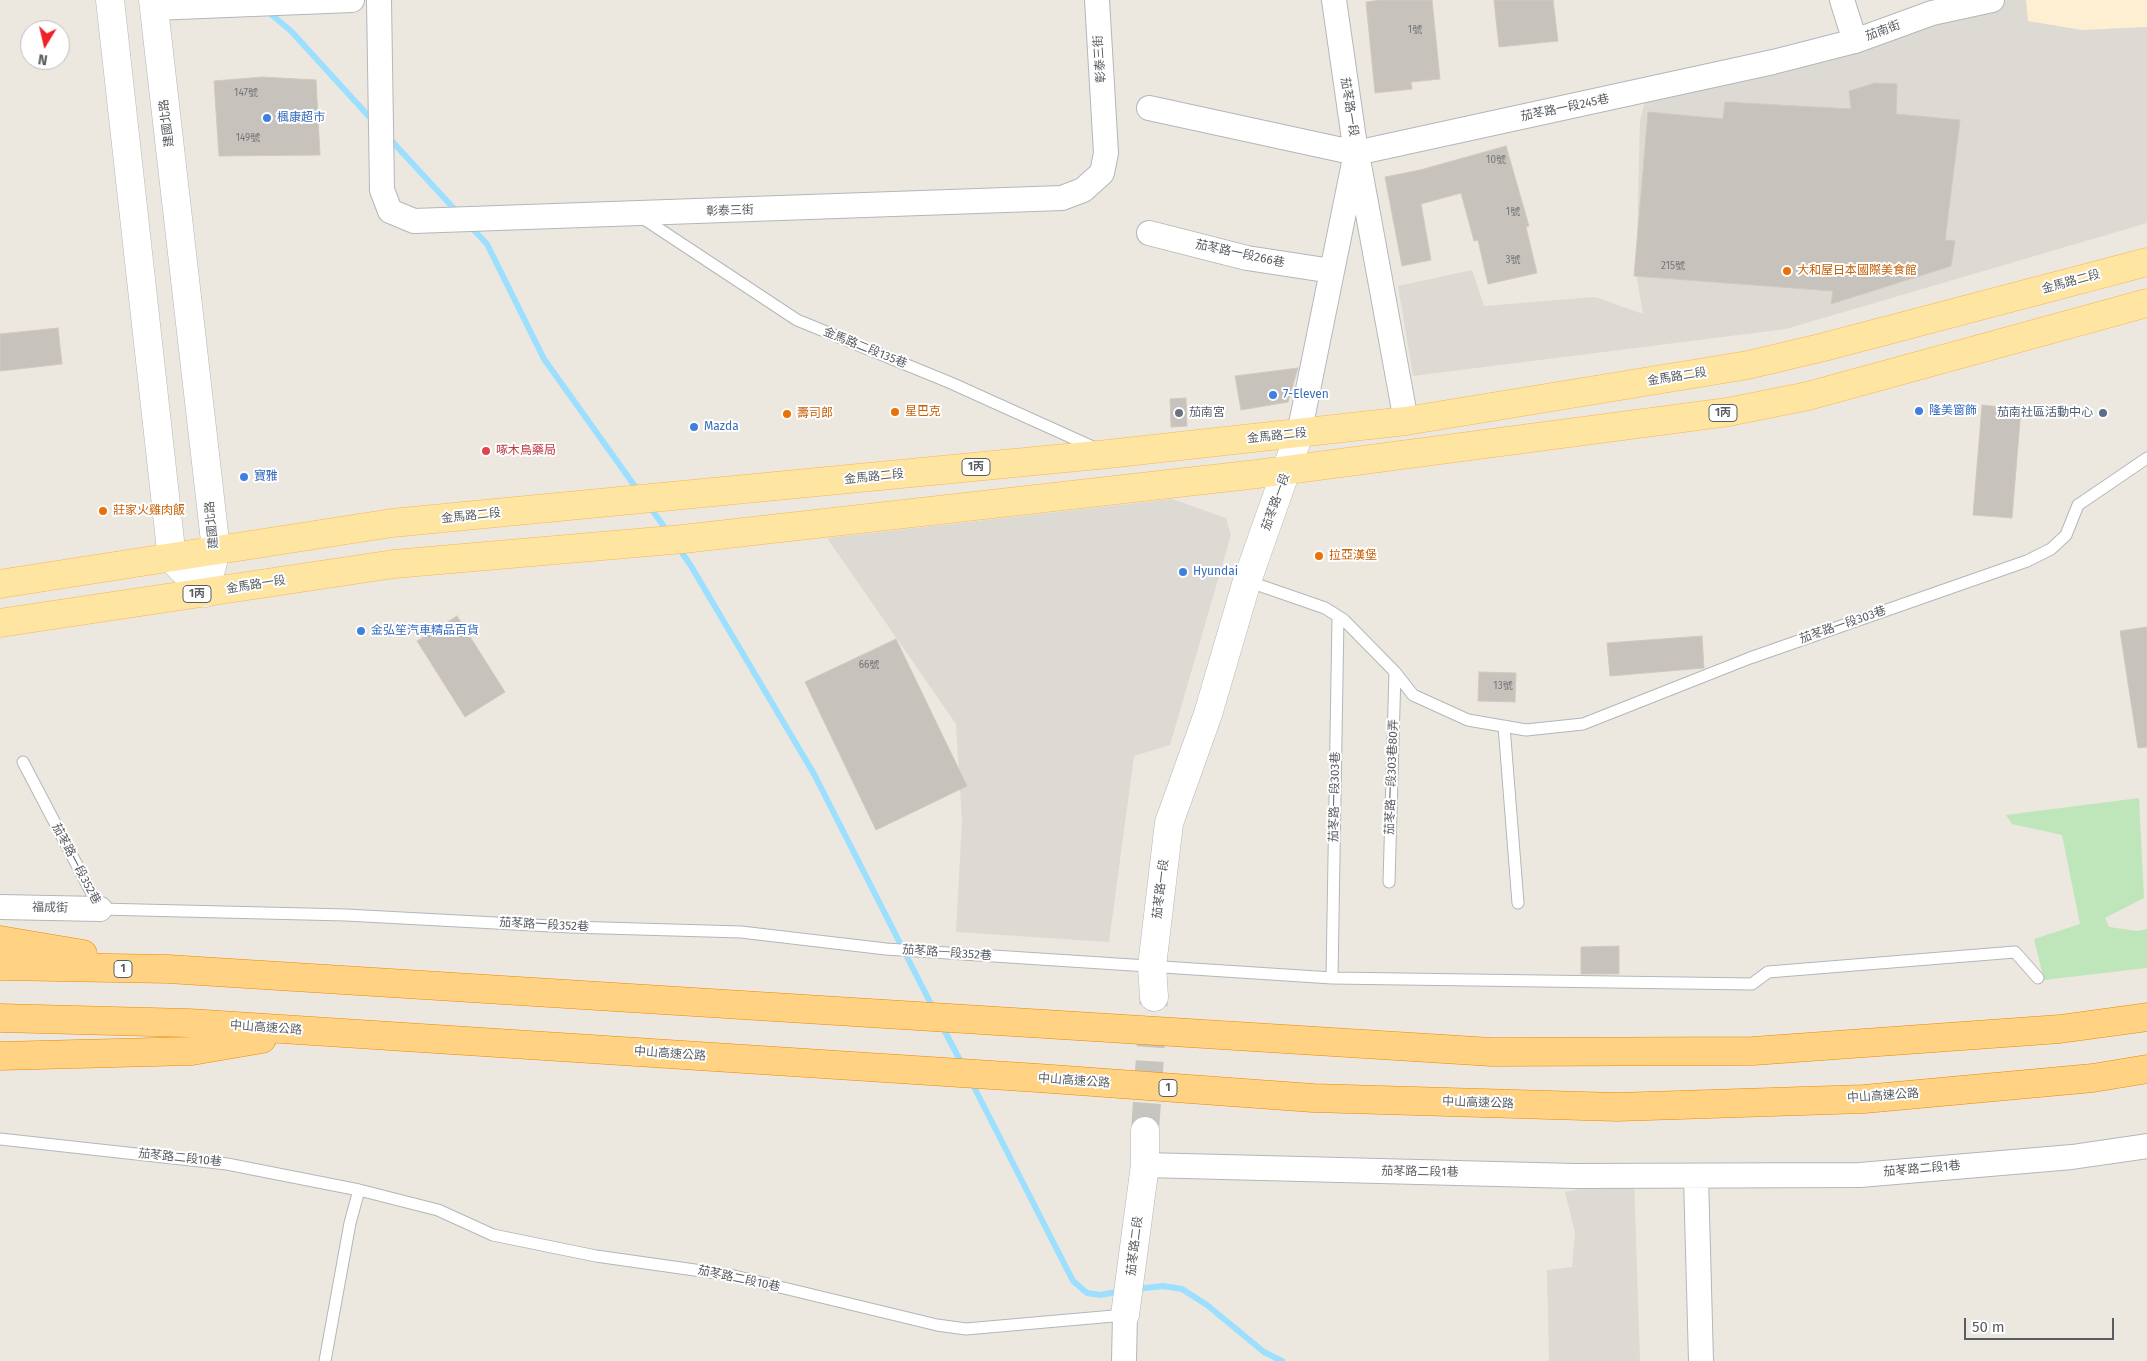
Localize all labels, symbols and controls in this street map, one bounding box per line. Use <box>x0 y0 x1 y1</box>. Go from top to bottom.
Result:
street label: 茄南街 <box>1864 18 1902 44</box>
north arrow <box>20 20 70 70</box>
house number: 1號 <box>1408 24 1422 36</box>
street label: 彰泰三街 <box>1091 35 1109 83</box>
text: N <box>37 50 49 68</box>
street label: 茄苳路一段 <box>1337 76 1361 138</box>
house number: 147號 <box>234 87 258 99</box>
street label: 茄苳路一段245巷 <box>1520 92 1610 124</box>
street label: 建國北路 <box>157 98 177 148</box>
place label: 楓康超市 <box>277 111 325 125</box>
marker: 楓康超市 <box>261 112 273 124</box>
house number: 149號 <box>236 132 260 144</box>
house number: 10號 <box>1486 154 1506 166</box>
street label: 彰泰三街 <box>706 203 754 219</box>
house number: 1號 <box>1506 206 1520 218</box>
street label: 茄苳路一段266巷 <box>1194 238 1286 270</box>
house number: 3號 <box>1506 254 1520 266</box>
house number: 215號 <box>1661 260 1685 272</box>
place label: 大和屋日本國際美食館 <box>1797 264 1917 278</box>
marker: 大和屋日本國際美食館 <box>1781 265 1793 277</box>
street label: 金馬路二段 <box>2040 267 2102 297</box>
street label: 金馬路二段135巷 <box>821 325 909 371</box>
street label: 金馬路二段 <box>1646 365 1708 389</box>
place label: 7-Eleven <box>1283 388 1329 402</box>
marker: 7-Eleven <box>1267 389 1279 401</box>
road number: 1丙 <box>1709 404 1737 422</box>
place label: 隆美窗飾 <box>1929 404 1977 418</box>
place label: 星巴克 <box>905 405 941 419</box>
marker: 隆美窗飾 <box>1913 405 1925 417</box>
marker: 星巴克 <box>889 406 901 418</box>
place label: 茄南宮 <box>1189 406 1225 420</box>
place label: 茄南社區活動中心 <box>1997 406 2093 420</box>
place label: 壽司郎 <box>797 407 833 421</box>
marker: 茄南宮 <box>1173 407 1185 419</box>
marker: 茄南社區活動中心 <box>2097 407 2109 419</box>
marker: 壽司郎 <box>781 408 793 420</box>
place label: Mazda <box>704 420 739 434</box>
marker: Mazda <box>688 421 700 433</box>
street label: 金馬路二段 <box>1246 426 1308 446</box>
place label: 啄木鳥藥局 <box>496 444 556 458</box>
marker: 啄木鳥藥局 <box>480 445 492 457</box>
road number: 1丙 <box>962 458 990 476</box>
street label: 金馬路二段 <box>843 467 905 487</box>
place label: 寶雅 <box>254 470 278 484</box>
marker: 寶雅 <box>238 471 250 483</box>
street label: 茄苳路一段 <box>1259 471 1293 533</box>
street label: 建國北路 <box>203 500 221 550</box>
place label: 莊家火雞肉飯 <box>113 504 185 518</box>
marker: 莊家火雞肉飯 <box>97 505 109 517</box>
street label: 金馬路二段 <box>440 506 502 526</box>
place label: 拉亞漢堡 <box>1329 549 1377 563</box>
marker: 拉亞漢堡 <box>1313 550 1325 562</box>
place label: Hyundai <box>1193 565 1238 579</box>
marker: Hyundai <box>1177 566 1189 578</box>
street label: 金馬路一段 <box>225 573 287 597</box>
road number: 1丙 <box>183 586 211 602</box>
street label: 茄苳路一段303巷 <box>1798 603 1888 647</box>
place label: 金弘笙汽車精品百貨 <box>371 624 479 638</box>
marker: 金弘笙汽車精品百貨 <box>355 625 367 637</box>
house number: 66號 <box>859 659 879 671</box>
house number: 13號 <box>1493 680 1513 692</box>
street label: 茄苳路一段303巷80弄 <box>1383 719 1401 835</box>
street label: 茄苳路一段303巷 <box>1327 752 1343 842</box>
street label: 茄苳路一段352巷 <box>49 821 103 907</box>
street label: 茄苳路一段 <box>1150 858 1172 920</box>
street label: 福成街 <box>32 900 68 916</box>
street label: 茄苳路一段352巷 <box>499 915 589 935</box>
street label: 茄苳路一段352巷 <box>902 943 992 963</box>
road number: 1 <box>114 961 132 978</box>
street label: 中山高速公路 <box>230 1018 302 1038</box>
street label: 中山高速公路 <box>634 1044 706 1064</box>
street label: 中山高速公路 <box>1038 1071 1110 1091</box>
road number: 1 <box>1159 1080 1177 1096</box>
street label: 中山高速公路 <box>1847 1086 1919 1106</box>
street label: 中山高速公路 <box>1442 1095 1514 1111</box>
street label: 茄苳路二段10巷 <box>138 1146 222 1170</box>
street label: 茄苳路二段1巷 <box>1883 1158 1961 1180</box>
street label: 茄苳路二段1巷 <box>1381 1164 1459 1180</box>
street label: 茄苳路二段 <box>1124 1215 1146 1277</box>
street label: 茄苳路二段10巷 <box>696 1263 782 1295</box>
scale bar <box>1967 1308 2117 1340</box>
text: 50 m <box>1972 1318 2005 1336</box>

